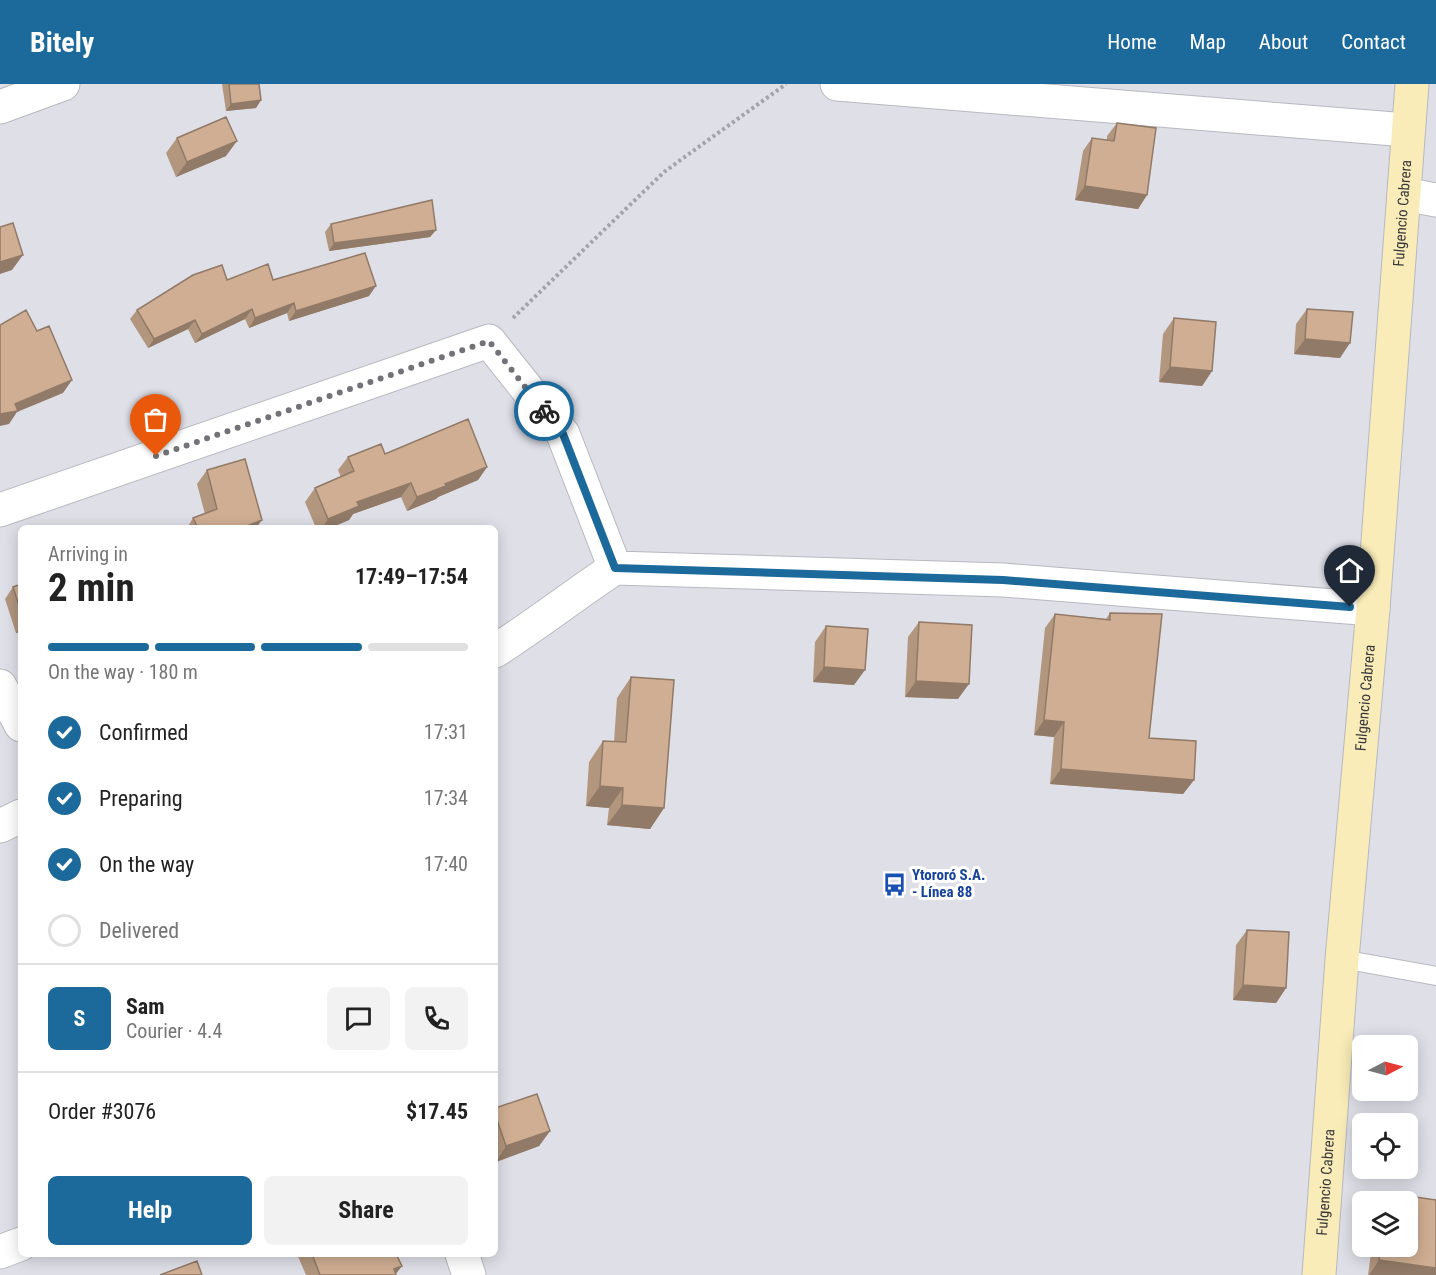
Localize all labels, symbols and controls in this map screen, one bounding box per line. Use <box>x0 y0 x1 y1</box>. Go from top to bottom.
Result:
text: Bitely <box>30 26 94 59</box>
text: Home <box>1107 30 1157 54</box>
text: Map <box>1190 30 1226 54</box>
text: About <box>1259 30 1308 54</box>
text: Contact <box>1341 30 1406 54</box>
street label: Fulgencio Cabrera <box>1389 159 1415 267</box>
courier <box>514 381 574 441</box>
pin <box>130 394 181 456</box>
icon: bike <box>528 395 561 428</box>
icon: bag <box>139 403 172 436</box>
text: Arriving in <box>48 542 128 566</box>
pin <box>1324 545 1375 607</box>
icon: home <box>1333 554 1366 587</box>
text: 17:49–17:54 <box>355 564 468 589</box>
text: 2 min <box>48 565 135 611</box>
street label: Fulgencio Cabrera <box>1351 644 1379 752</box>
text: On the way · 180 m <box>48 660 198 684</box>
icon: check <box>48 716 81 749</box>
text: Confirmed <box>99 720 188 745</box>
text: 17:31 <box>424 720 468 744</box>
icon: check <box>48 782 81 815</box>
text: Preparing <box>99 786 183 811</box>
text: 17:34 <box>424 786 468 810</box>
icon: check <box>48 848 81 881</box>
text: On the way <box>99 852 194 877</box>
text: 17:40 <box>424 852 468 876</box>
place label: Ytororó S.A. - Línea 88 <box>912 866 985 901</box>
bus stop icon: Ytororó S.A. - Línea 88 <box>881 871 907 897</box>
text: Delivered <box>99 918 179 943</box>
button: chat <box>327 987 390 1050</box>
button: phone <box>405 987 468 1050</box>
text: Sam <box>126 994 165 1019</box>
text: S <box>74 1006 85 1031</box>
text: Courier · 4.4 <box>126 1019 222 1043</box>
north arrow <box>1352 1035 1418 1101</box>
map controls <box>1352 1035 1418 1257</box>
text: Order #3076 <box>48 1099 156 1124</box>
text: $17.45 <box>406 1099 468 1124</box>
button: locate <box>1352 1113 1418 1179</box>
street label: Fulgencio Cabrera <box>1313 1128 1339 1236</box>
button: Help <box>48 1176 252 1245</box>
button: Share <box>264 1176 468 1245</box>
button: layers <box>1352 1191 1418 1257</box>

